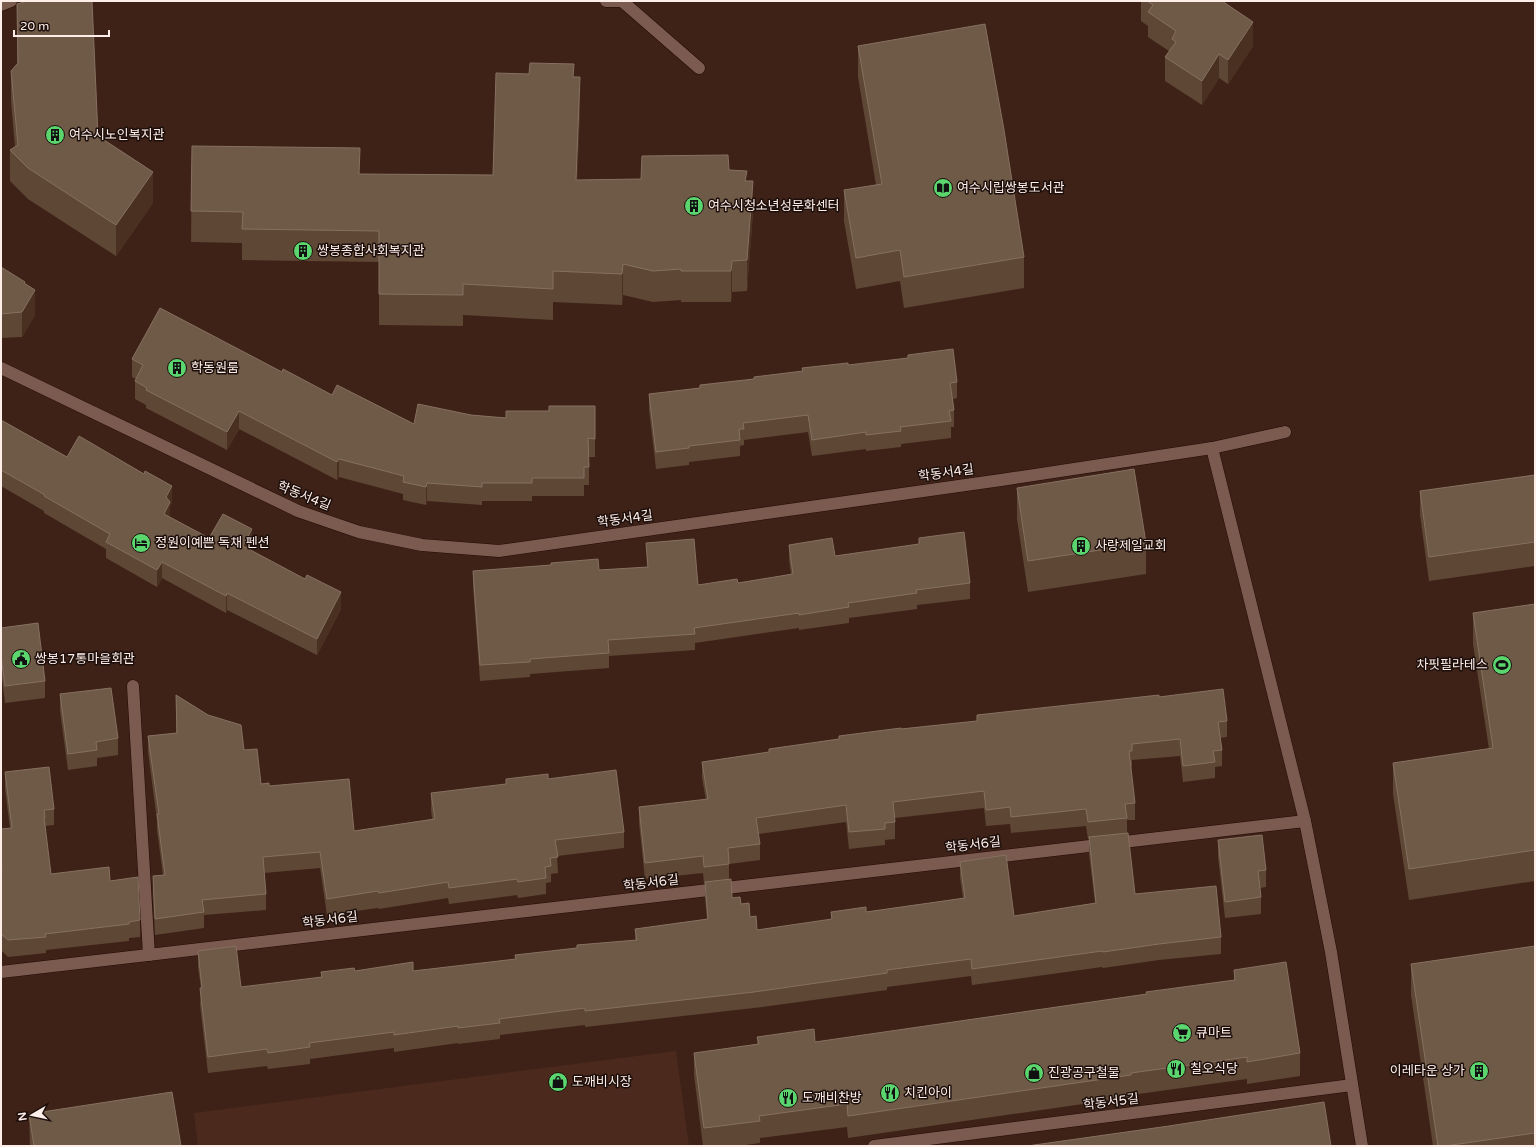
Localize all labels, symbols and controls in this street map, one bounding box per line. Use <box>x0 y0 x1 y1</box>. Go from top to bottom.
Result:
scale bar <box>14 12 109 38</box>
text: 20 m <box>20 19 49 33</box>
building icon: 여수시노인복지관 <box>44 124 66 146</box>
place label: 여수시노인복지관 <box>69 127 165 143</box>
library icon: 여수시립쌍봉도서관 <box>932 177 954 199</box>
place label: 여수시립쌍봉도서관 <box>957 180 1065 196</box>
building icon: 여수시청소년성문화센터 <box>683 195 705 217</box>
place label: 여수시청소년성문화센터 <box>708 198 840 214</box>
building icon: 쌍봉종합사회복지관 <box>292 240 314 262</box>
place label: 쌍봉종합사회복지관 <box>317 243 425 259</box>
building icon: 학동원룸 <box>166 357 188 379</box>
place label: 학동원룸 <box>191 360 239 376</box>
street label: 학동서4길 <box>917 461 975 485</box>
street label: 학동서4길 <box>275 478 333 514</box>
street label: 학동서4길 <box>596 507 654 531</box>
hotel icon: 정원이예쁜 독채 펜션 <box>130 532 152 554</box>
place label: 정원이예쁜 독채 펜션 <box>155 535 269 551</box>
building icon: 사랑제일교회 <box>1070 535 1092 557</box>
place label: 사랑제일교회 <box>1095 538 1167 554</box>
public building icon: 쌍봉17통마을회관 <box>10 648 32 670</box>
place label: 쌍봉17통마을회관 <box>35 651 135 667</box>
sports icon: 차핏필라테스 <box>1491 654 1513 676</box>
place label: 차핏필라테스 <box>1416 657 1488 673</box>
street label: 학동서6길 <box>944 834 1002 856</box>
street label: 학동서6길 <box>622 872 680 894</box>
street label: 학동서6길 <box>301 909 359 931</box>
supermarket icon: 큐마트 <box>1171 1022 1193 1044</box>
place label: 큐마트 <box>1196 1025 1232 1041</box>
restaurant icon: 칠오식당 <box>1165 1058 1187 1080</box>
building icon: 이레타운 상가 <box>1468 1060 1490 1082</box>
place label: 칠오식당 <box>1190 1061 1238 1077</box>
shop icon: 진광공구철물 <box>1023 1062 1045 1084</box>
place label: 이레타운 상가 <box>1390 1063 1465 1079</box>
place label: 진광공구철물 <box>1048 1065 1120 1081</box>
shop icon: 도깨비시장 <box>547 1071 569 1093</box>
place label: 도깨비시장 <box>572 1074 632 1090</box>
restaurant icon: 치킨아이 <box>879 1082 901 1104</box>
place label: 치킨아이 <box>904 1085 952 1101</box>
restaurant icon: 도깨비찬방 <box>777 1087 799 1109</box>
place label: 도깨비찬방 <box>802 1090 862 1106</box>
street label: 학동서5길 <box>1082 1091 1140 1113</box>
north arrow <box>12 1095 52 1135</box>
text: N <box>16 1111 30 1122</box>

